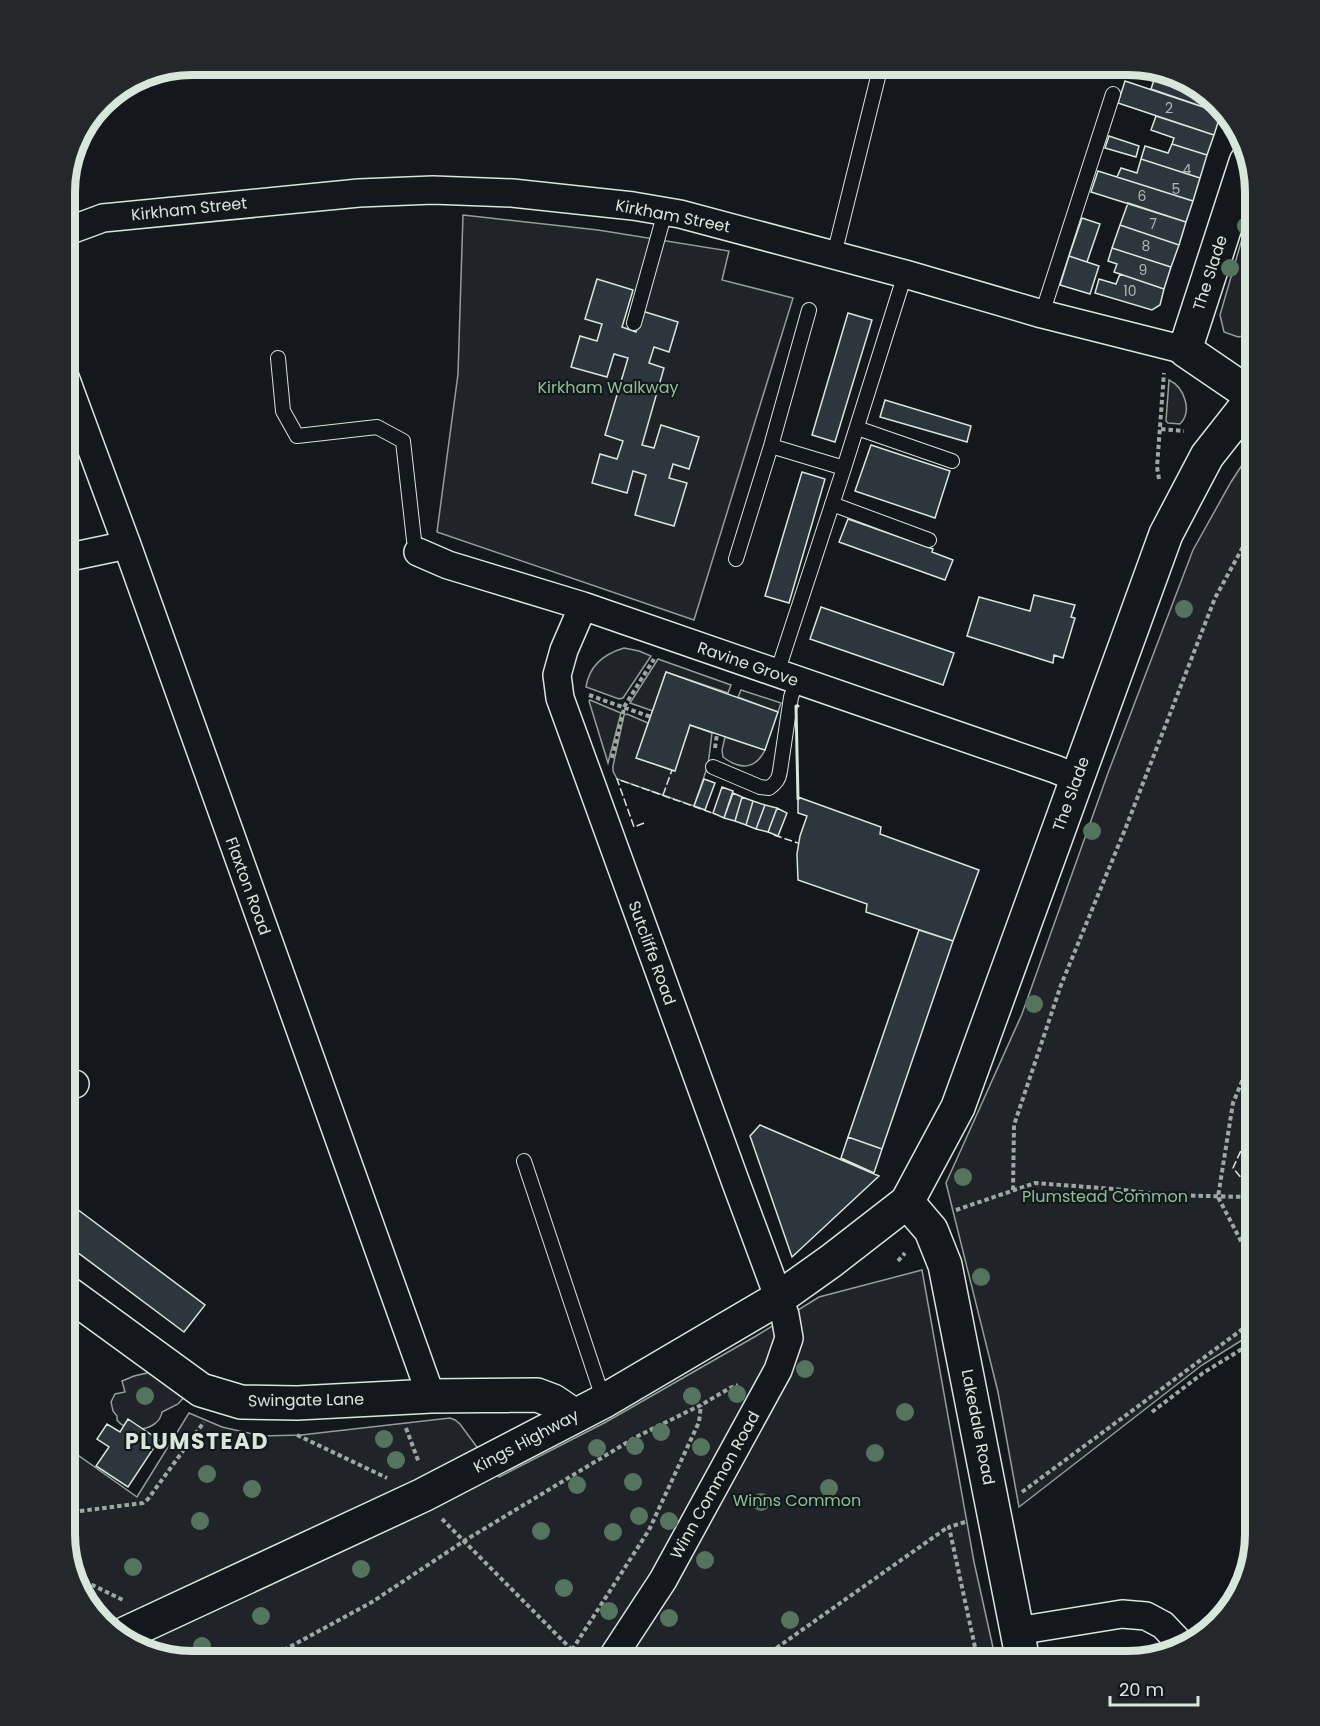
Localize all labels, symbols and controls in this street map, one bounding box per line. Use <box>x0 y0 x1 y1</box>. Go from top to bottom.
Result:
house number: 2 <box>1165 98 1173 118</box>
house number: 4 <box>1183 159 1192 179</box>
house number: 5 <box>1172 179 1180 199</box>
house number: 6 <box>1138 186 1147 206</box>
street label: Kirkham Street <box>130 191 248 227</box>
street label: Kirkham Street <box>614 194 732 238</box>
house number: 7 <box>1149 214 1157 234</box>
street label: The Slade <box>1187 232 1233 314</box>
house number: 8 <box>1142 236 1151 256</box>
house number: 9 <box>1139 260 1147 280</box>
house number: 10 <box>1123 281 1137 301</box>
park label: Kirkham Walkway <box>537 376 679 399</box>
street label: Ravine Grove <box>694 636 802 692</box>
street label: The Slade <box>1047 753 1095 835</box>
street label: Flaxton Road <box>220 834 276 938</box>
street label: Sutcliffe Road <box>622 898 682 1008</box>
park label: Plumstead Common <box>1022 1185 1188 1208</box>
street label: Lakedale Road <box>956 1367 1000 1487</box>
street label: Swingate Lane <box>248 1387 364 1413</box>
street label: Kings Highway <box>469 1404 583 1478</box>
street label: Winn Common Road <box>665 1407 765 1563</box>
district label: PLUMSTEAD <box>125 1426 269 1457</box>
park label: Winns Common <box>733 1489 861 1512</box>
scale bar <box>1110 1669 1198 1707</box>
text: 20 m <box>1119 1677 1164 1702</box>

